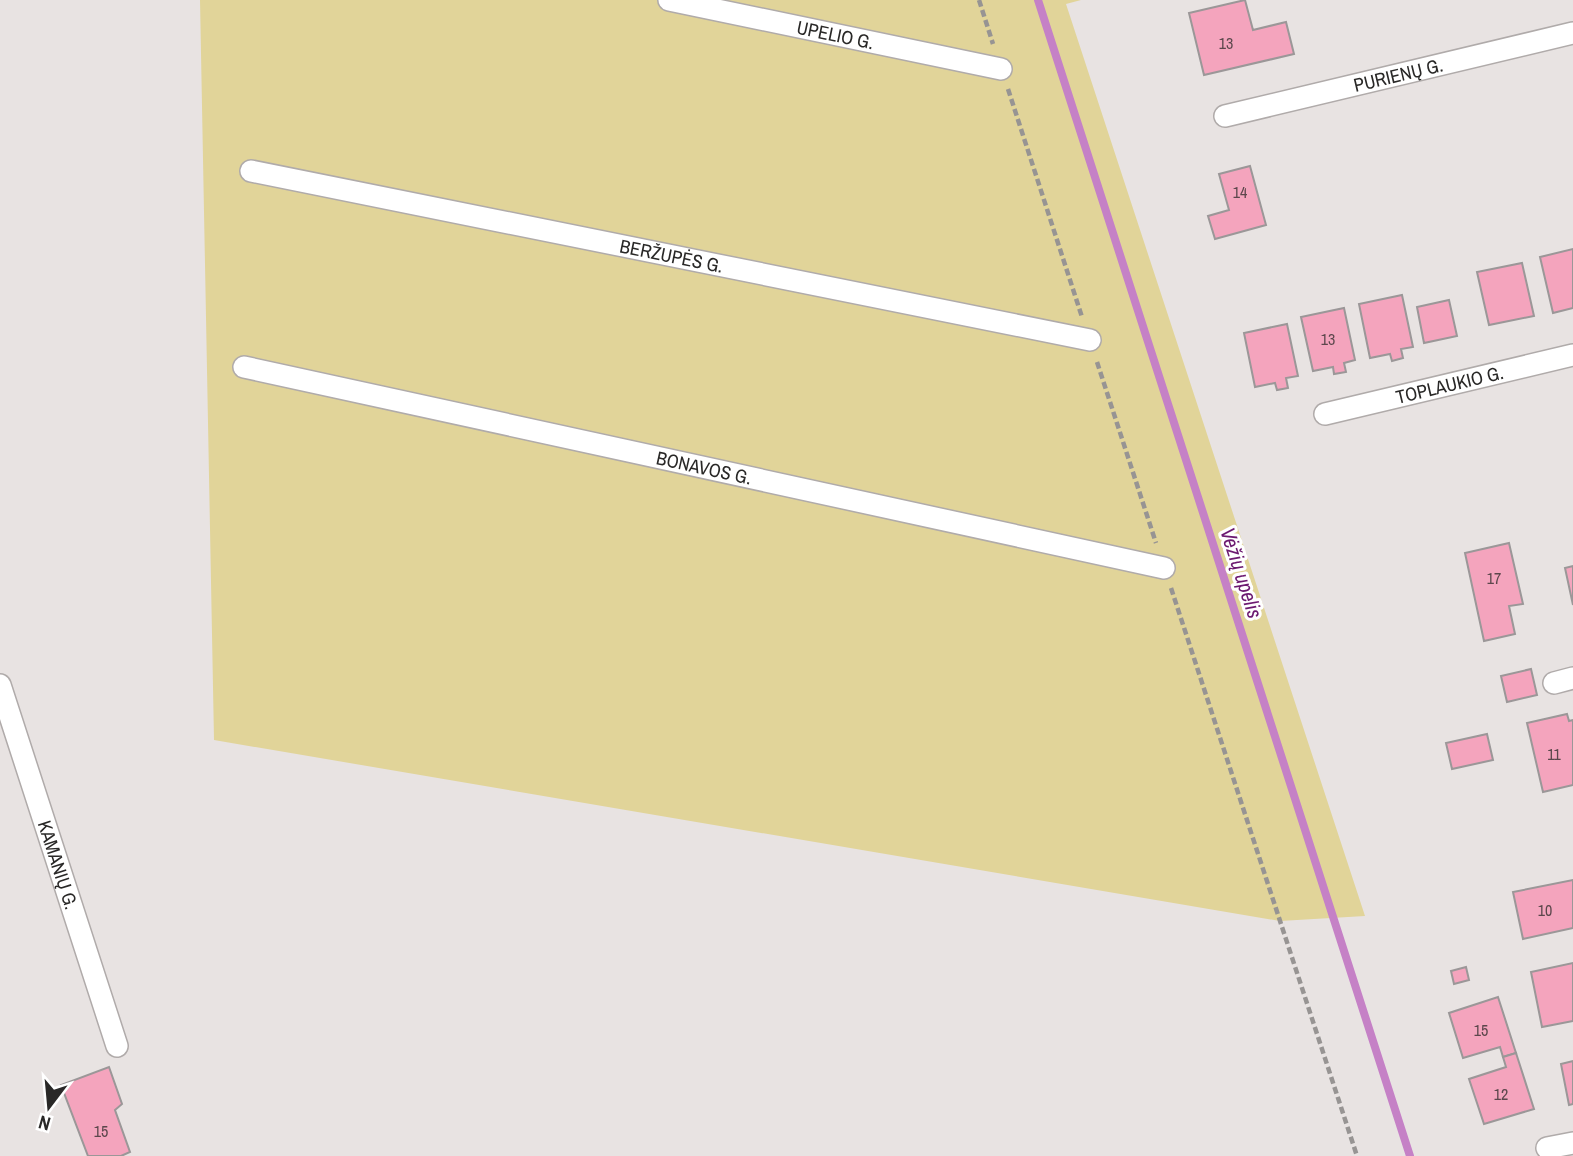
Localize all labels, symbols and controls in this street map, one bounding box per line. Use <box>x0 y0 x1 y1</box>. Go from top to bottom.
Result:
street label: UPELIO G. <box>795 14 876 55</box>
house number: 13 <box>1219 32 1233 54</box>
street label: PURIENŲ G. <box>1351 52 1445 98</box>
house number: 14 <box>1233 181 1247 203</box>
street label: BERŽUPĖS G. <box>618 233 726 279</box>
house number: 13 <box>1321 328 1335 350</box>
street label: TOPLAUKIO G. <box>1393 359 1506 410</box>
street label: BONAVOS G. <box>654 445 754 491</box>
water label: Vėžių upelis <box>1213 524 1270 622</box>
house number: 17 <box>1487 567 1501 589</box>
house number: 11 <box>1547 743 1562 765</box>
street label: KAMANIŲ G. <box>32 817 85 912</box>
house number: 10 <box>1538 899 1552 921</box>
house number: 15 <box>1474 1019 1488 1041</box>
north arrow <box>14 1072 84 1142</box>
house number: 12 <box>1494 1083 1508 1105</box>
text: N <box>35 1109 53 1137</box>
house number: 15 <box>94 1120 108 1142</box>

